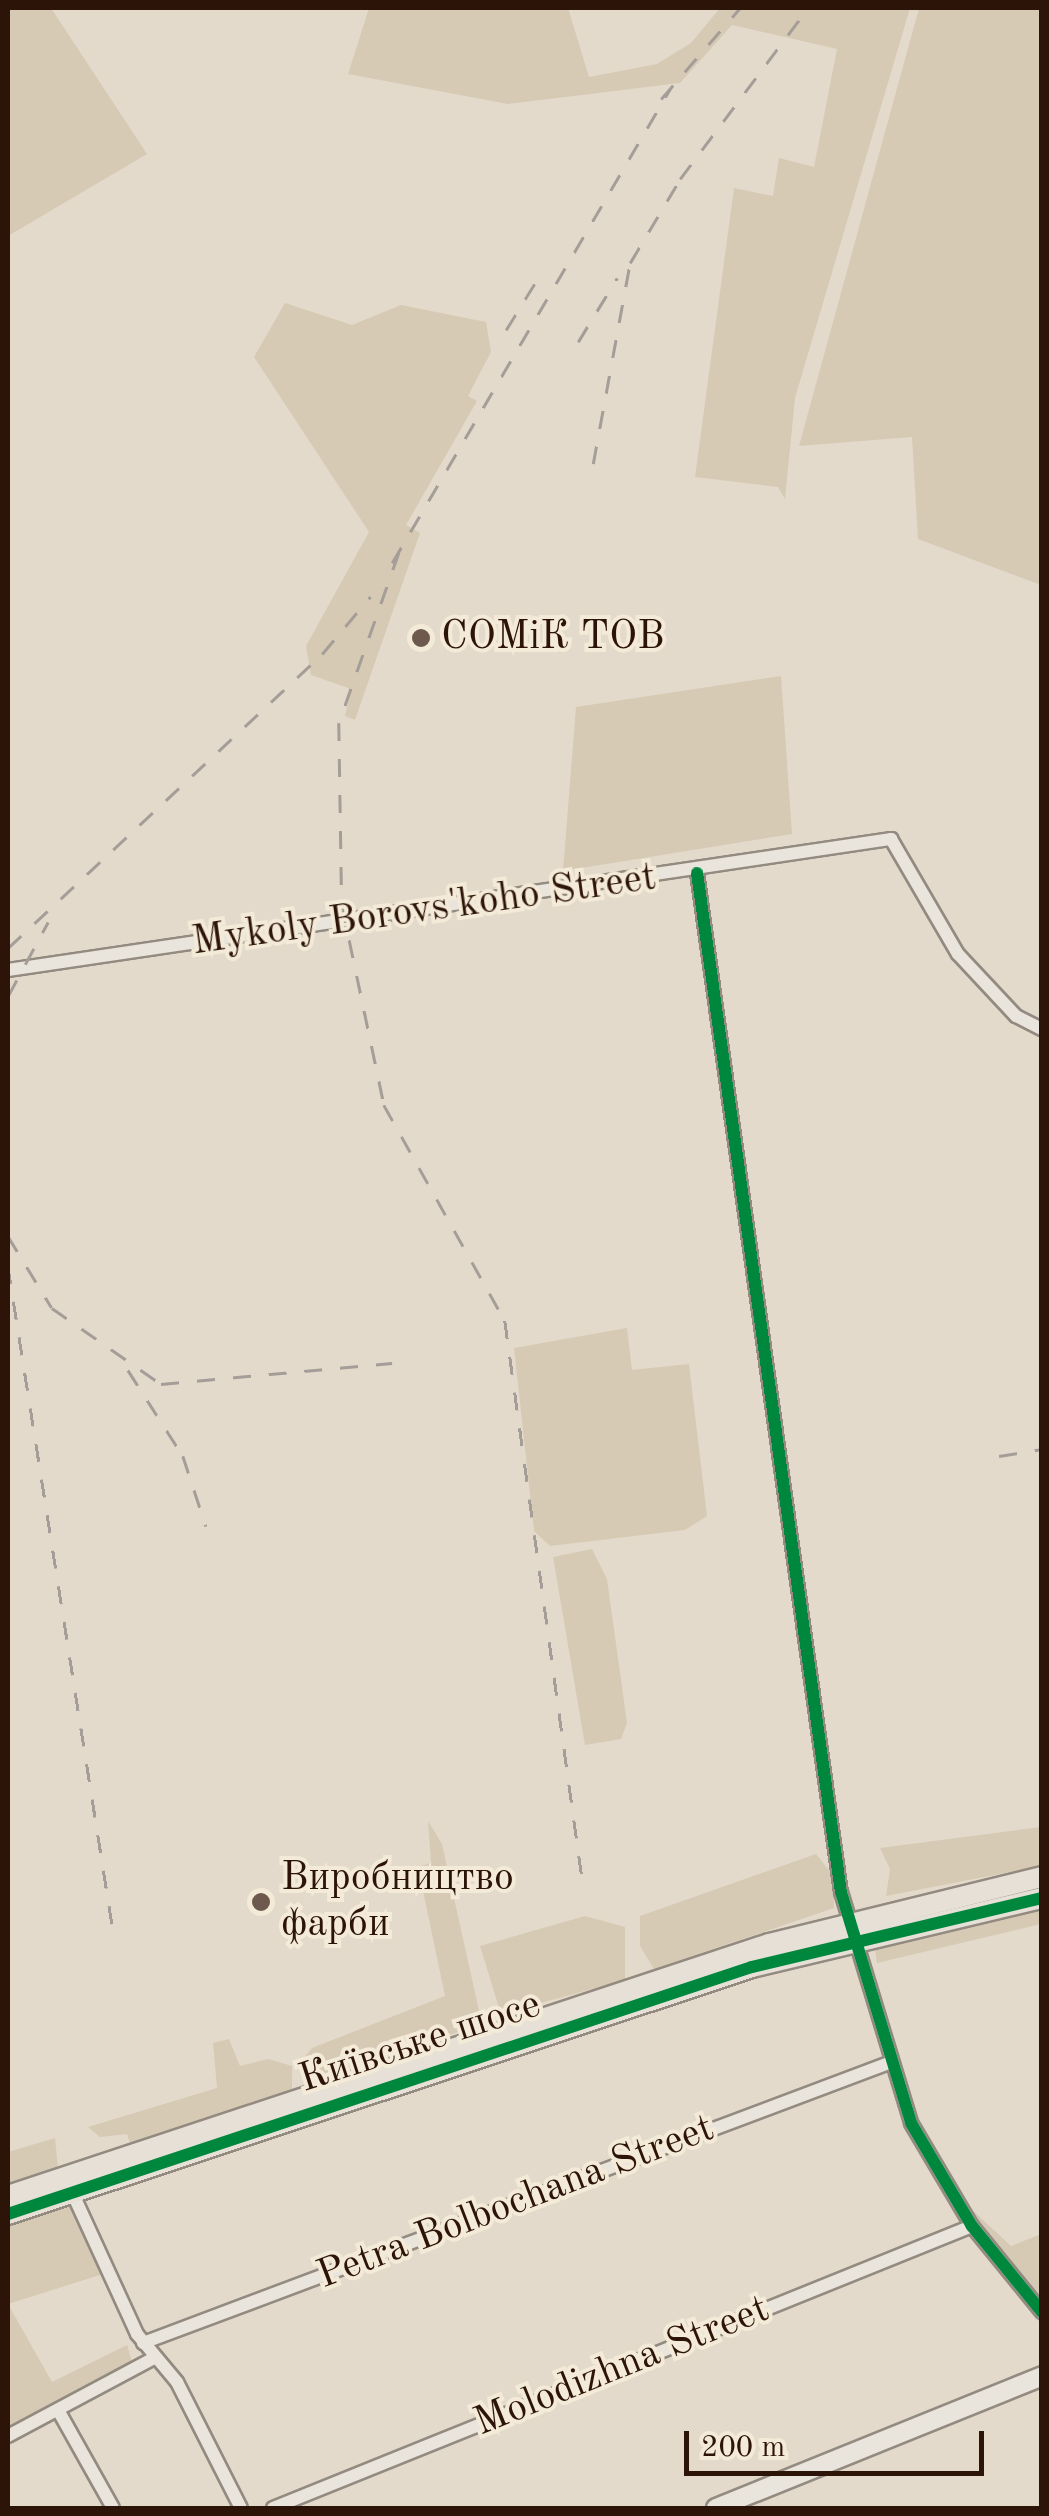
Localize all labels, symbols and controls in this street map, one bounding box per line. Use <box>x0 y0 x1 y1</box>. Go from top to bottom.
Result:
place label: СОМіК ТОВ <box>441 614 665 662</box>
marker: СОМіК ТОВ <box>410 627 432 649</box>
street label: Mykoly Borovs'koho Street <box>189 855 659 967</box>
place label: Виробництво фарби <box>281 1855 514 1949</box>
marker: Виробництво фарби <box>250 1891 272 1913</box>
street label: Київське шосе <box>293 1981 547 2105</box>
street label: Petra Bolbochana Street <box>311 2105 721 2301</box>
street label: Molodizhna Street <box>468 2286 776 2448</box>
scale bar <box>689 2411 989 2473</box>
text: 200 m <box>701 2433 785 2463</box>

